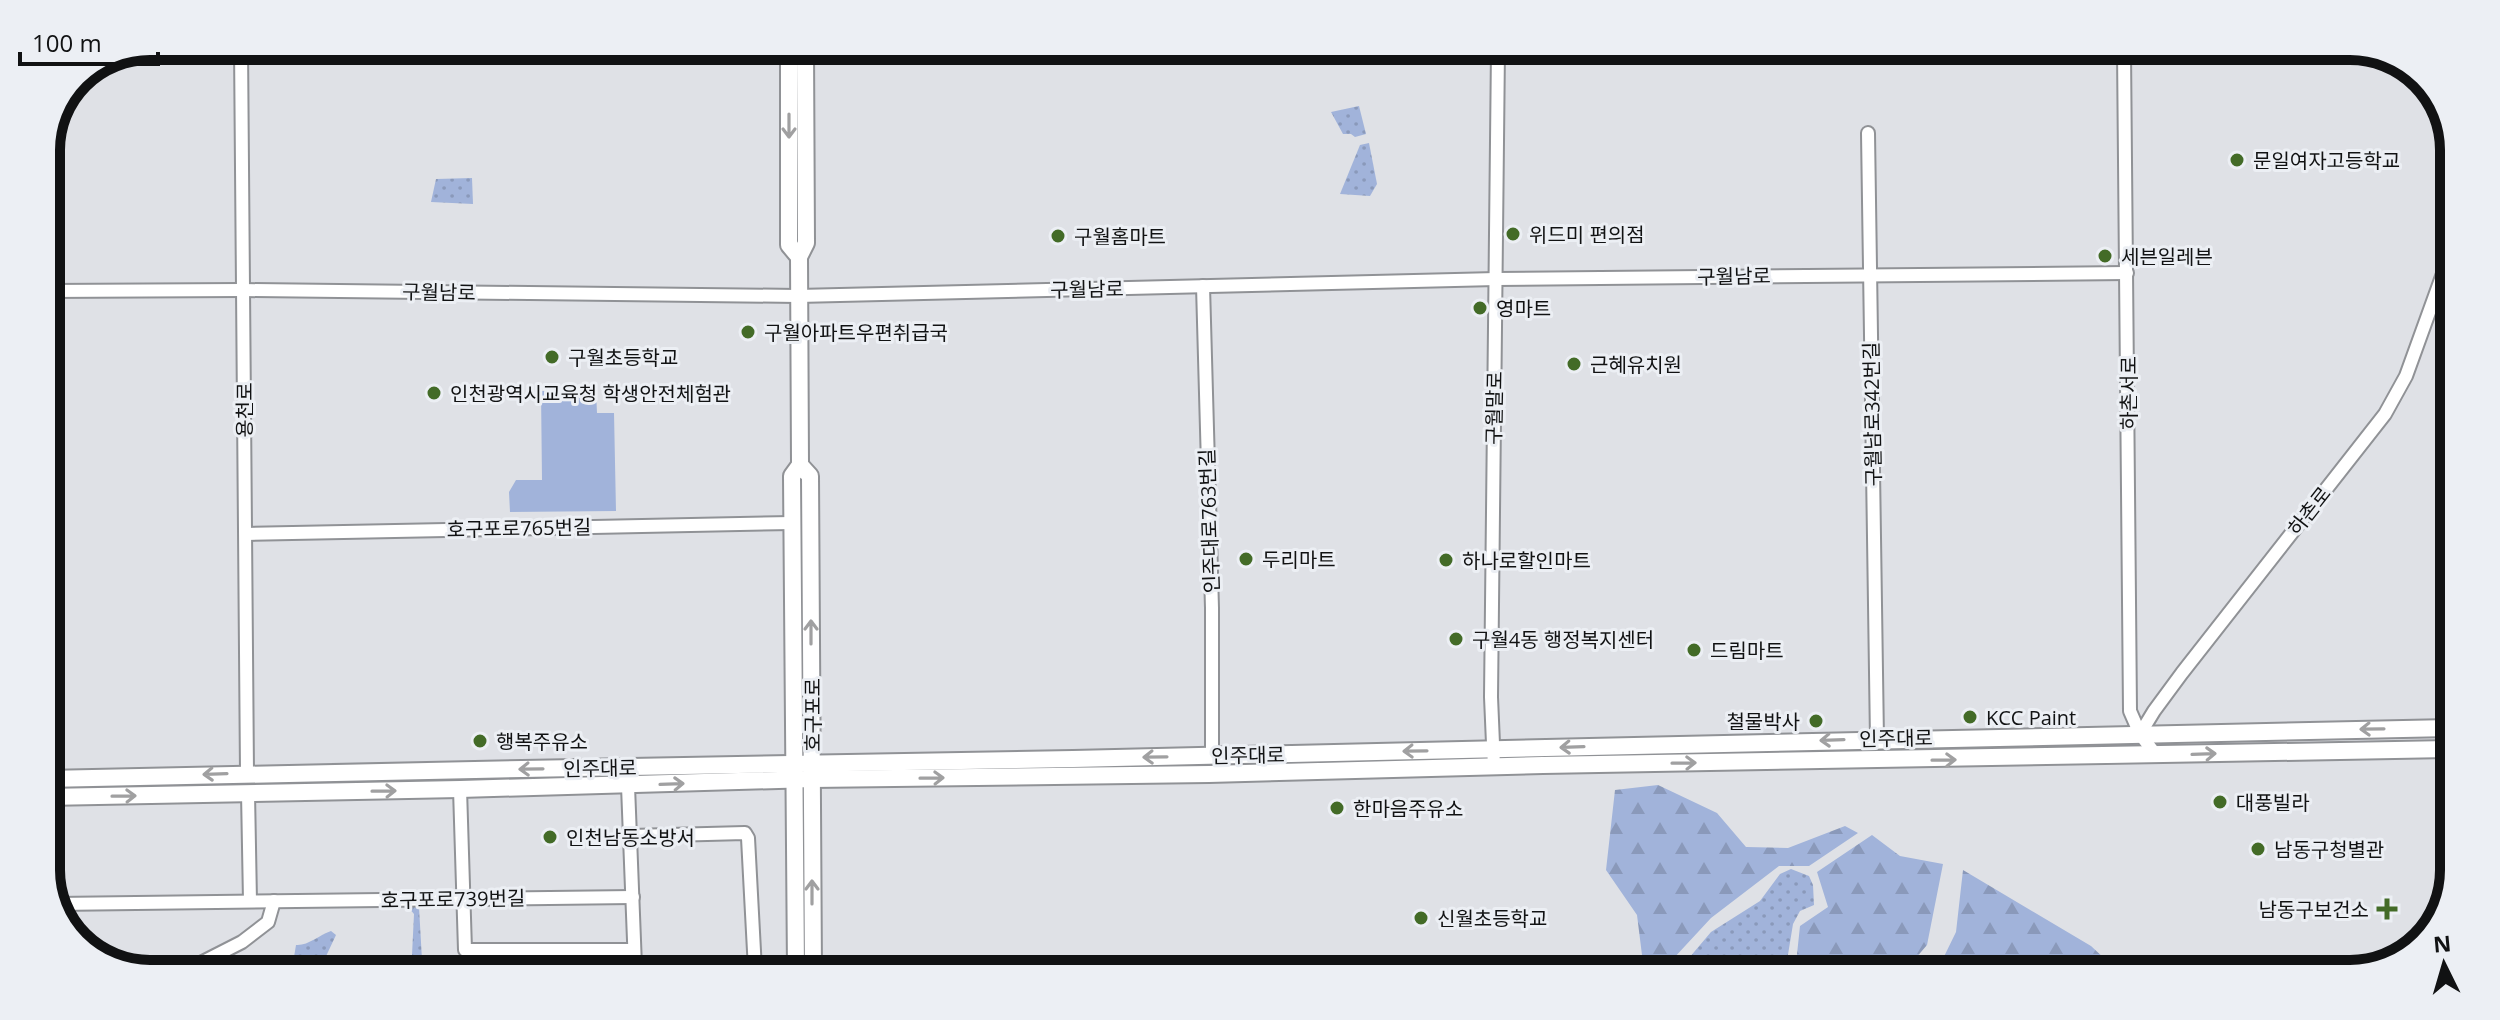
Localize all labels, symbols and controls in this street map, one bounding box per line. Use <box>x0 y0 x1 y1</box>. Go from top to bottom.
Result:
scale bar <box>20 16 158 66</box>
text: 100 m <box>32 26 102 59</box>
one-way arrow <box>781 112 797 139</box>
place label: 문일여자고등학교 <box>2253 147 2400 174</box>
marker: 문일여자고등학교 <box>2228 151 2246 169</box>
place label: 위드미 편의점 <box>1529 221 1645 248</box>
place label: 구월홈마트 <box>1074 223 1166 250</box>
marker: 위드미 편의점 <box>1504 225 1522 243</box>
marker: 구월홈마트 <box>1049 227 1067 245</box>
place label: 세븐일레븐 <box>2121 243 2213 270</box>
marker: 세븐일레븐 <box>2096 247 2114 265</box>
street label: 구월남로 <box>1697 262 1771 290</box>
street label: 구월남로 <box>1050 275 1124 303</box>
street label: 구월남로 <box>402 278 476 306</box>
place label: 영마트 <box>1496 295 1551 322</box>
marker: 영마트 <box>1471 299 1489 317</box>
place label: 구월아파트우편취급국 <box>764 319 948 346</box>
marker: 구월아파트우편취급국 <box>739 323 757 341</box>
street label: 구월남로342번길 <box>1857 341 1887 487</box>
place label: 구월초등학교 <box>568 344 678 371</box>
marker: 구월초등학교 <box>543 348 561 366</box>
place label: 근혜유치원 <box>1590 351 1682 378</box>
marker: 근혜유치원 <box>1565 355 1583 373</box>
street label: 하촌서로 <box>2115 356 2142 430</box>
street label: 구월말로 <box>1480 371 1508 445</box>
place label: 인천광역시교육청 학생안전체험관 <box>450 380 731 407</box>
street label: 용천로 <box>231 382 258 438</box>
marker: 인천광역시교육청 학생안전체험관 <box>425 384 443 402</box>
street label: 인주대로763번길 <box>1193 448 1225 594</box>
street label: 하촌로 <box>2281 481 2337 541</box>
street label: 호구포로765번길 <box>446 513 592 543</box>
place label: 두리마트 <box>1262 546 1336 573</box>
place label: 하나로할인마트 <box>1462 547 1591 574</box>
marker: 두리마트 <box>1237 550 1255 568</box>
marker: 하나로할인마트 <box>1437 551 1455 569</box>
one-way arrow <box>804 619 819 646</box>
place label: 구월4동 행정복지센터 <box>1472 626 1654 653</box>
marker: 구월4동 행정복지센터 <box>1447 630 1465 648</box>
place label: 드림마트 <box>1710 637 1784 664</box>
marker: 드림마트 <box>1685 641 1703 659</box>
street label: 호구포로 <box>799 678 826 752</box>
place label: KCC Paint <box>1986 704 2076 731</box>
place label: 철물박사 <box>1726 708 1800 735</box>
marker: KCC Paint <box>1961 708 1979 726</box>
marker: 철물박사 <box>1807 712 1825 730</box>
one-way arrow <box>2359 721 2386 737</box>
street label: 인주대로 <box>1859 724 1933 752</box>
place label: 행복주유소 <box>496 728 588 755</box>
marker: 행복주유소 <box>471 732 489 750</box>
one-way arrow <box>1819 732 1846 747</box>
one-way arrow <box>1559 739 1586 755</box>
street label: 인주대로 <box>1211 741 1285 769</box>
one-way arrow <box>1402 743 1429 759</box>
one-way arrow <box>2190 746 2217 761</box>
one-way arrow <box>1142 749 1169 764</box>
one-way arrow <box>1930 752 1957 767</box>
street label: 인주대로 <box>563 754 637 782</box>
one-way arrow <box>1670 756 1697 771</box>
one-way arrow <box>518 762 545 777</box>
one-way arrow <box>202 766 229 781</box>
one-way arrow <box>918 770 945 786</box>
one-way arrow <box>658 777 685 792</box>
one-way arrow <box>370 783 397 799</box>
one-way arrow <box>110 788 137 803</box>
place label: 대풍빌라 <box>2236 789 2310 816</box>
marker: 대풍빌라 <box>2211 793 2229 811</box>
place label: 한마음주유소 <box>1353 795 1463 822</box>
marker: 한마음주유소 <box>1328 799 1346 817</box>
place label: 인천남동소방서 <box>566 824 695 851</box>
marker: 인천남동소방서 <box>541 828 559 846</box>
place label: 남동구청별관 <box>2274 836 2384 863</box>
marker: 남동구청별관 <box>2249 840 2267 858</box>
one-way arrow <box>804 879 820 906</box>
street label: 호구포로739번길 <box>380 884 526 914</box>
place label: 남동구보건소 <box>2259 896 2369 923</box>
marker: 남동구보건소 <box>2376 898 2398 920</box>
place label: 신월초등학교 <box>1437 905 1547 932</box>
marker: 신월초등학교 <box>1412 909 1430 927</box>
north arrow <box>2404 924 2484 1004</box>
text: N <box>2432 927 2452 959</box>

